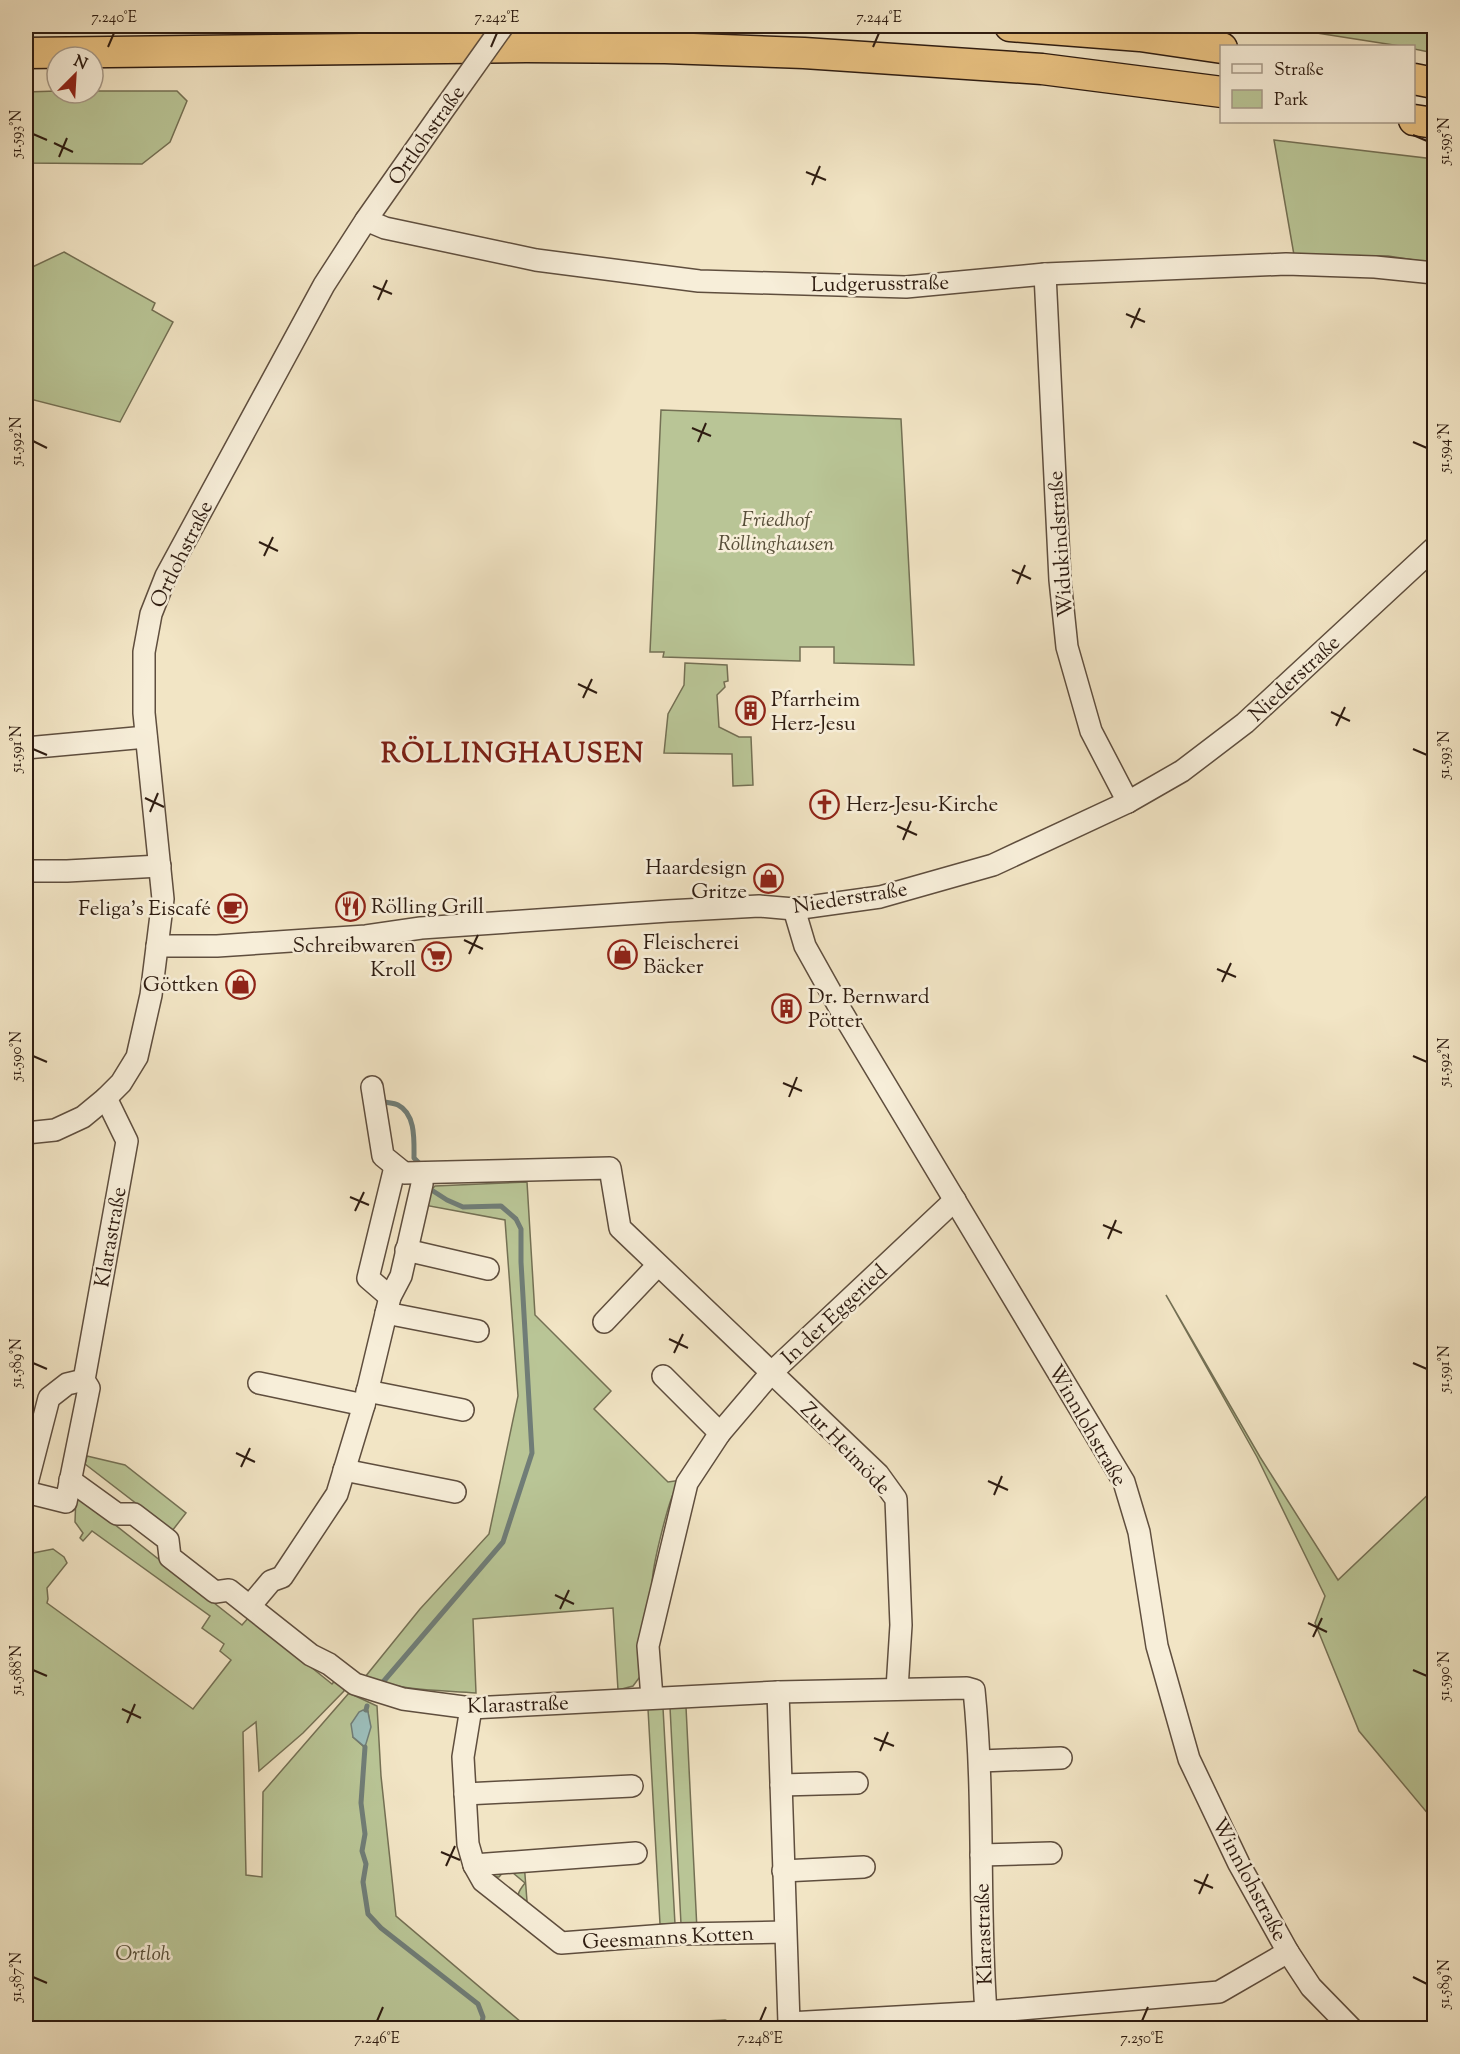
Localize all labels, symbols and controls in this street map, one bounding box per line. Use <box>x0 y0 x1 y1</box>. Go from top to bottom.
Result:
text: 7.240°E <box>91 8 137 29</box>
text: 7.242°E <box>475 8 519 29</box>
text: 7.244°E <box>856 8 902 29</box>
north arrow <box>45 45 105 105</box>
legend <box>1220 45 1415 123</box>
text: N <box>70 50 91 77</box>
text: Straße <box>1274 58 1324 84</box>
street label: Ortlohstraße <box>382 80 473 192</box>
text: Park <box>1274 88 1309 114</box>
text: 51.593°N <box>7 110 28 159</box>
text: 51.595°N <box>1435 117 1456 166</box>
street label: Ludgerusstraße <box>811 269 949 301</box>
text: 51.592°N <box>7 416 28 467</box>
text: 51.594°N <box>1435 423 1456 474</box>
street label: Widukindstraße <box>1042 469 1082 618</box>
street label: Ortlohstraße <box>144 496 222 614</box>
park label: Friedhof Röllinghausen <box>718 506 834 560</box>
street label: Niederstraße <box>1243 629 1348 730</box>
place label: Pfarrheim Herz-Jesu <box>771 686 860 740</box>
building icon: Pfarrheim Herz-Jesu <box>734 695 766 727</box>
text: 51.591°N <box>7 725 28 774</box>
text: 51.593°N <box>1435 731 1456 780</box>
district label: RÖLLINGHAUSEN <box>381 735 645 775</box>
church icon: Herz-Jesu-Kirche <box>809 788 841 820</box>
place label: Herz-Jesu-Kirche <box>846 791 998 821</box>
place label: Haardesign Gritze <box>645 854 747 908</box>
shop icon: Haardesign Gritze <box>752 863 784 895</box>
street label: Niederstraße <box>791 875 910 923</box>
restaurant icon: Rölling Grill <box>334 890 366 922</box>
cafe icon: Feliga's Eiscafé <box>216 892 248 924</box>
place label: Rölling Grill <box>371 893 484 923</box>
place label: Feliga's Eiscafé <box>78 895 211 925</box>
place label: Fleischerei Bäcker <box>643 929 739 983</box>
place label: Schreibwaren Kroll <box>293 932 416 986</box>
shop icon: Fleischerei Bäcker <box>606 938 638 970</box>
supermarket icon: Schreibwaren Kroll <box>421 941 453 973</box>
shop icon: Göttken <box>224 968 256 1000</box>
place label: Göttken <box>143 971 219 1001</box>
place label: Dr. Bernward Pötter <box>808 983 930 1037</box>
building icon: Dr. Bernward Pötter <box>771 992 803 1024</box>
text: 51.590°N <box>7 1031 28 1082</box>
text: 51.592°N <box>1435 1037 1456 1088</box>
street label: Klarastraße <box>88 1185 136 1290</box>
street label: In der Eggeried <box>776 1258 895 1373</box>
text: 51.589°N <box>7 1338 28 1389</box>
text: 51.591°N <box>1435 1345 1456 1394</box>
street label: Winnlohstraße <box>1039 1360 1133 1492</box>
street label: Zur Heimöde <box>793 1396 897 1503</box>
text: 51.588°N <box>7 1645 28 1696</box>
text: 51.590°N <box>1435 1651 1456 1702</box>
street label: Klarastraße <box>467 1689 569 1723</box>
street label: Winnlohstraße <box>1203 1813 1293 1947</box>
street label: Klarastraße <box>968 1883 1002 1985</box>
street label: Geesmanns Kotten <box>582 1920 755 1958</box>
park label: Ortloh <box>115 1940 171 1970</box>
text: 51.587°N <box>7 1952 28 2003</box>
text: 51.589°N <box>1435 1959 1456 2010</box>
text: 7.246°E <box>354 2029 400 2050</box>
text: 7.248°E <box>737 2029 783 2050</box>
text: 7.250°E <box>1120 2029 1164 2050</box>

